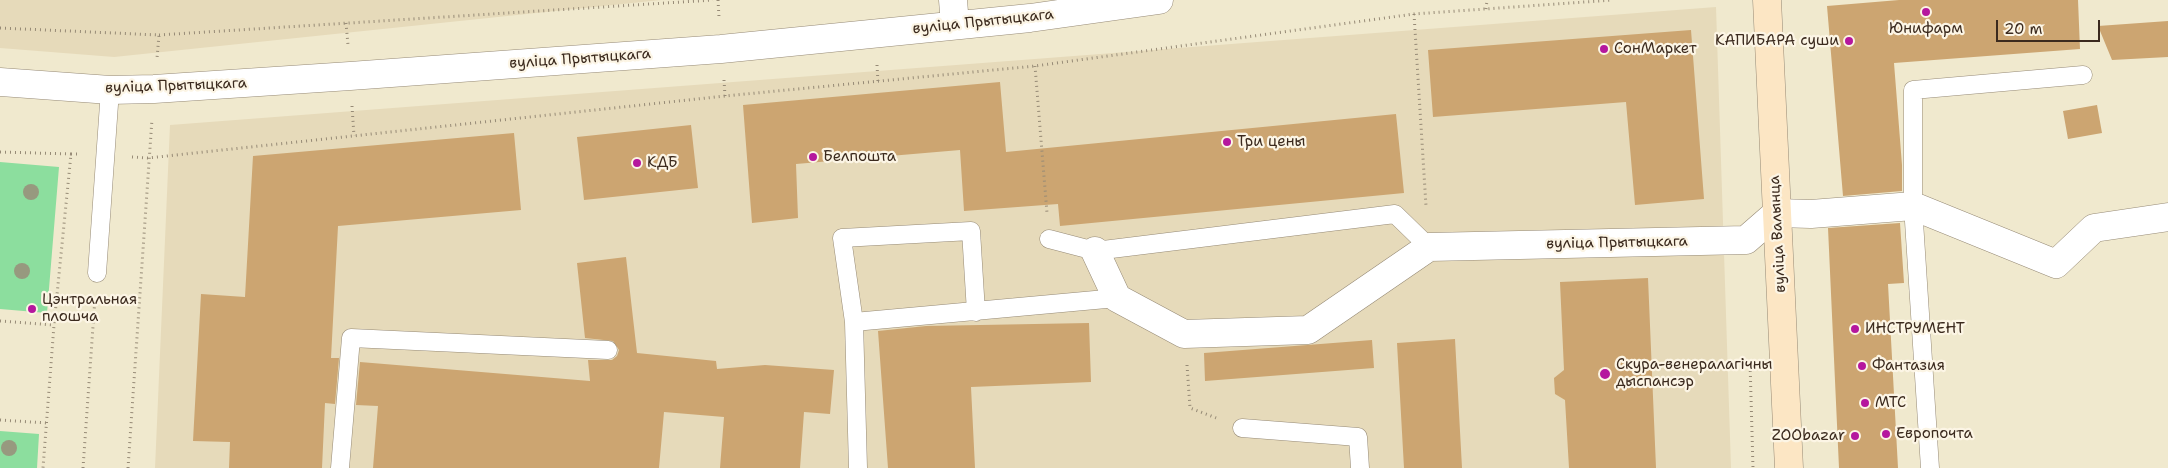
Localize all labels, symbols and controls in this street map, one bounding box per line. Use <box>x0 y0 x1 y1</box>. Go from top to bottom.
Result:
street label: вуліца Прытыцкага <box>912 6 1054 38</box>
marker: Юнифарм <box>1920 6 1932 18</box>
scale bar <box>1998 10 2102 42</box>
text: 20 m <box>2004 19 2043 39</box>
place label: Юнифарм <box>1889 20 1963 38</box>
place label: КАПИБАРА суши <box>1715 32 1839 50</box>
marker: КАПИБАРА суши <box>1843 35 1855 47</box>
place label: СонМаркет <box>1614 40 1697 58</box>
marker: СонМаркет <box>1598 43 1610 55</box>
street label: вуліца Прытыцкага <box>509 45 651 73</box>
street label: вуліца Прытыцкага <box>105 75 247 97</box>
place label: Три цены <box>1237 133 1306 151</box>
marker: Три цены <box>1221 136 1233 148</box>
place label: Белпошта <box>823 148 896 166</box>
marker: Белпошта <box>807 151 819 163</box>
place label: КДБ <box>647 154 678 172</box>
marker: КДБ <box>631 157 643 169</box>
street label: вуліца Валынца <box>1766 175 1790 293</box>
street label: вуліца Прытыцкага <box>1546 233 1688 253</box>
place label: Цэнтральная плошча <box>42 291 137 326</box>
marker: Цэнтральная плошча <box>26 303 38 315</box>
place label: ИНСТРУМЕНТ <box>1865 320 1965 338</box>
marker: ИНСТРУМЕНТ <box>1849 323 1861 335</box>
place label: Скура-венералагічны дыспансэр <box>1616 356 1772 391</box>
place label: Фантазия <box>1872 357 1945 375</box>
marker: Фантазия <box>1856 360 1868 372</box>
marker: Скура-венералагічны дыспансэр <box>1598 367 1612 381</box>
place label: МТС <box>1875 394 1906 412</box>
marker: МТС <box>1859 397 1871 409</box>
place label: Европочта <box>1896 425 1973 443</box>
place label: ZOObazar <box>1772 427 1845 445</box>
marker: Европочта <box>1880 428 1892 440</box>
marker: ZOObazar <box>1849 430 1861 442</box>

